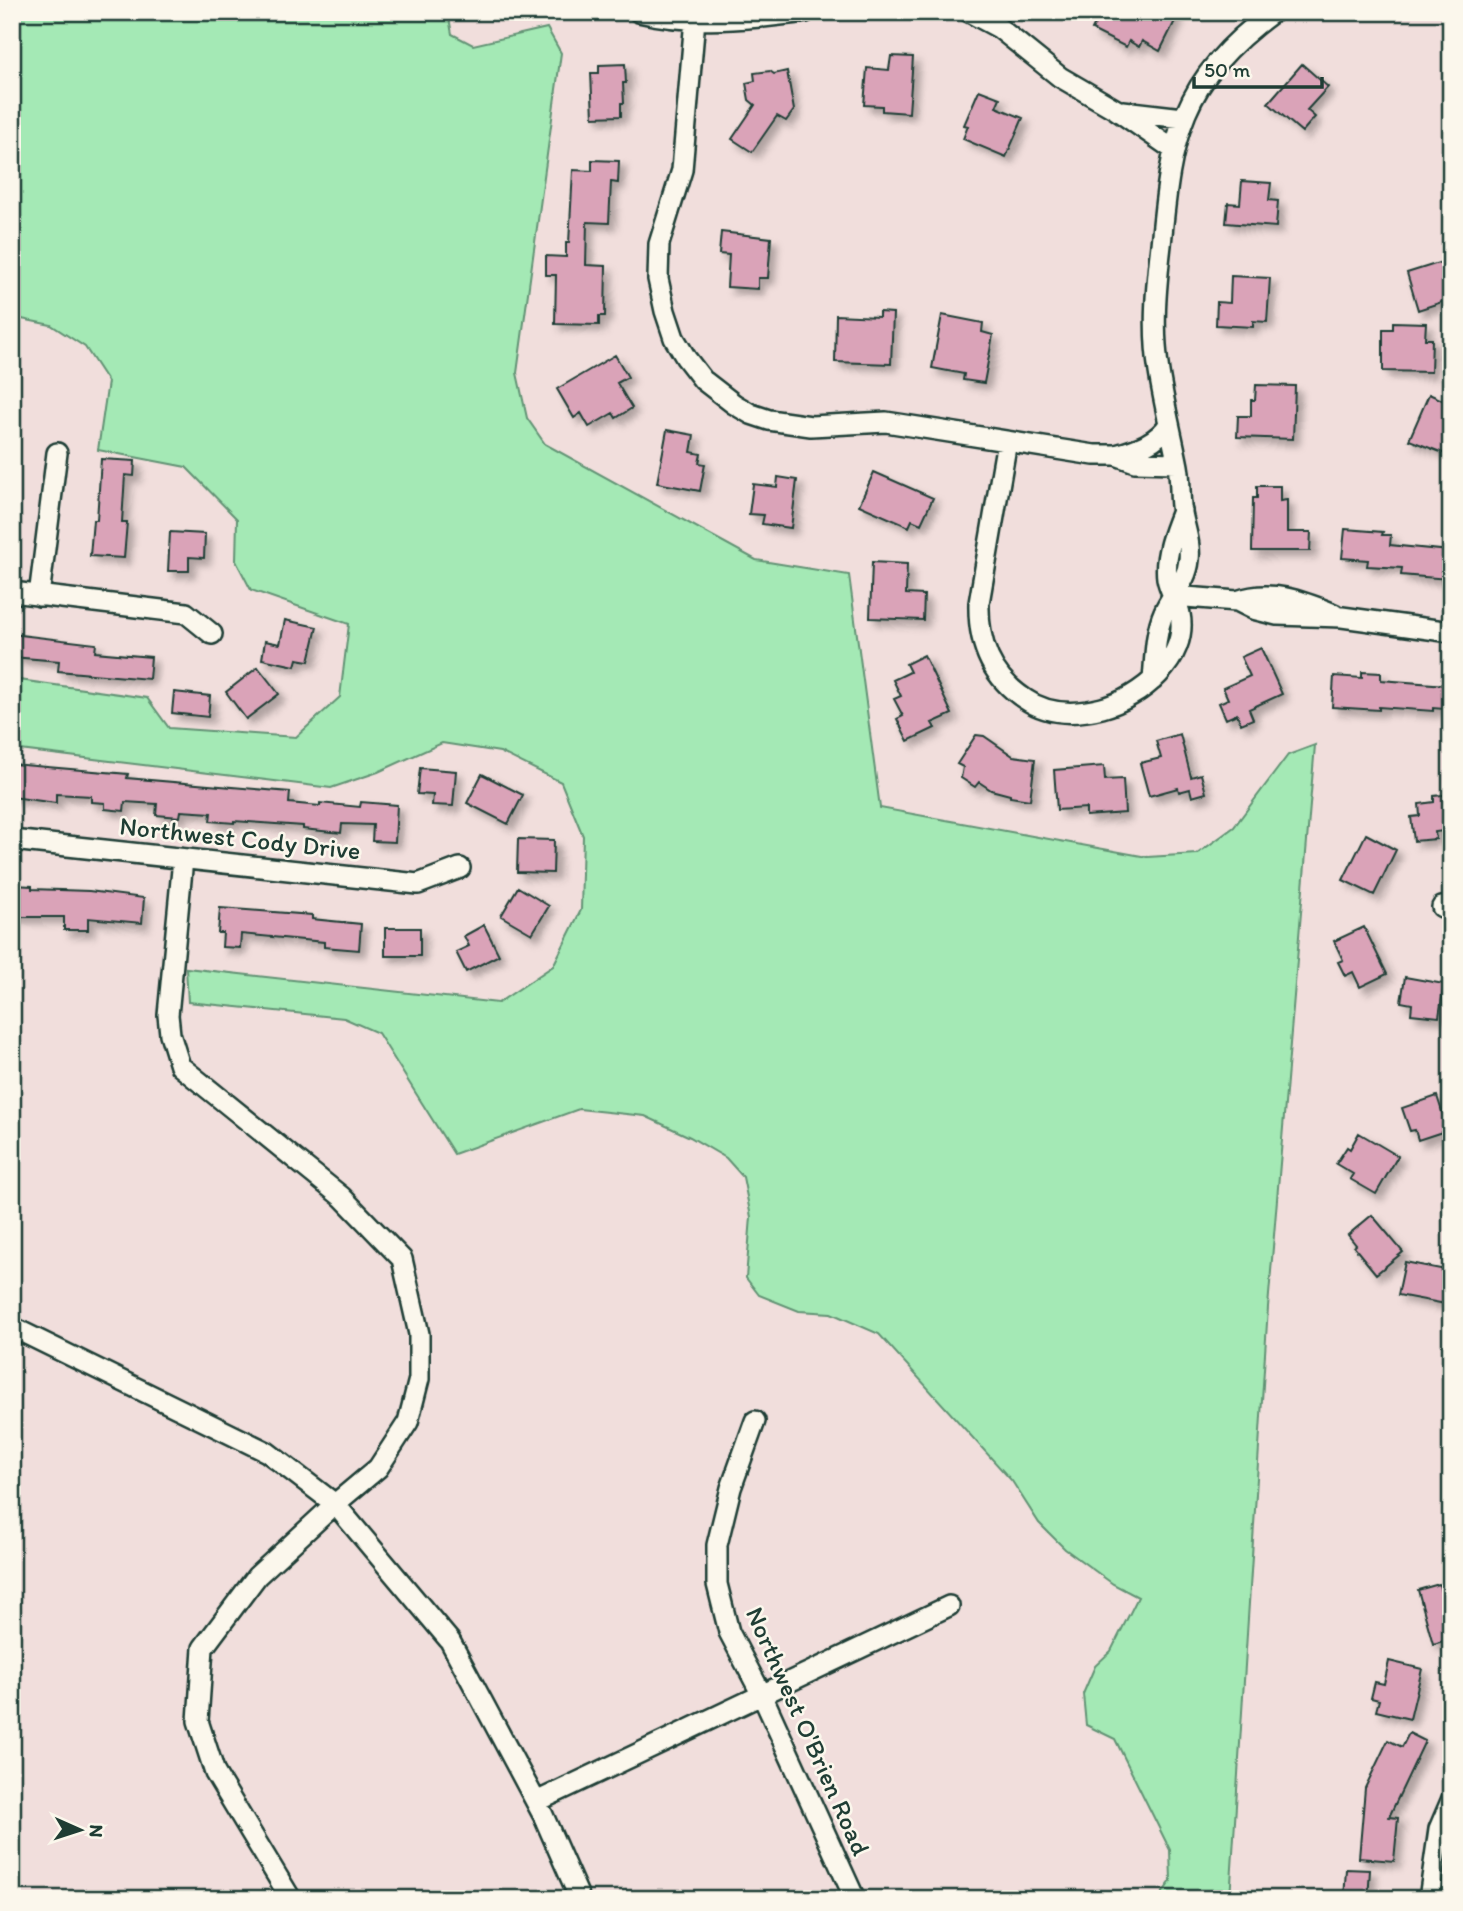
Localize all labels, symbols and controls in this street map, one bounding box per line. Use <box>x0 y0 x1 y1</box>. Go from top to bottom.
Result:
scale bar <box>1194 46 1321 90</box>
text: 50 m <box>1204 57 1251 82</box>
street label: Northwest Cody Drive <box>118 809 362 867</box>
street label: Northwest O'Brien Road <box>739 1602 877 1860</box>
north arrow <box>46 1796 116 1866</box>
text: N <box>85 1824 108 1838</box>

